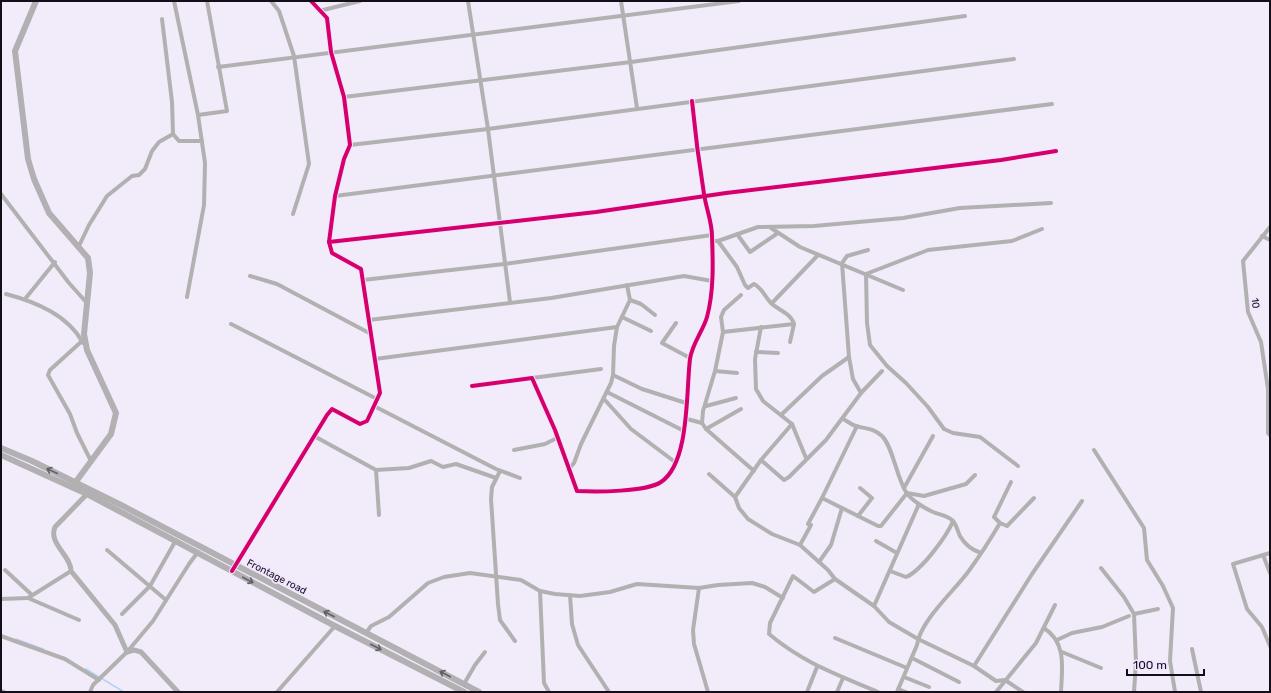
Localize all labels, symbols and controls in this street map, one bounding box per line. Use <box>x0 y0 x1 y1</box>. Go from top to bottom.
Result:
street label: 10 <box>1248 297 1262 309</box>
one-way arrow <box>46 467 58 474</box>
street label: Frontage road <box>245 557 308 597</box>
one-way arrow <box>242 576 254 584</box>
one-way arrow <box>324 610 336 617</box>
one-way arrow <box>370 643 382 651</box>
scale bar <box>1127 651 1204 677</box>
text: 100 m <box>1133 658 1167 672</box>
one-way arrow <box>439 670 451 677</box>

